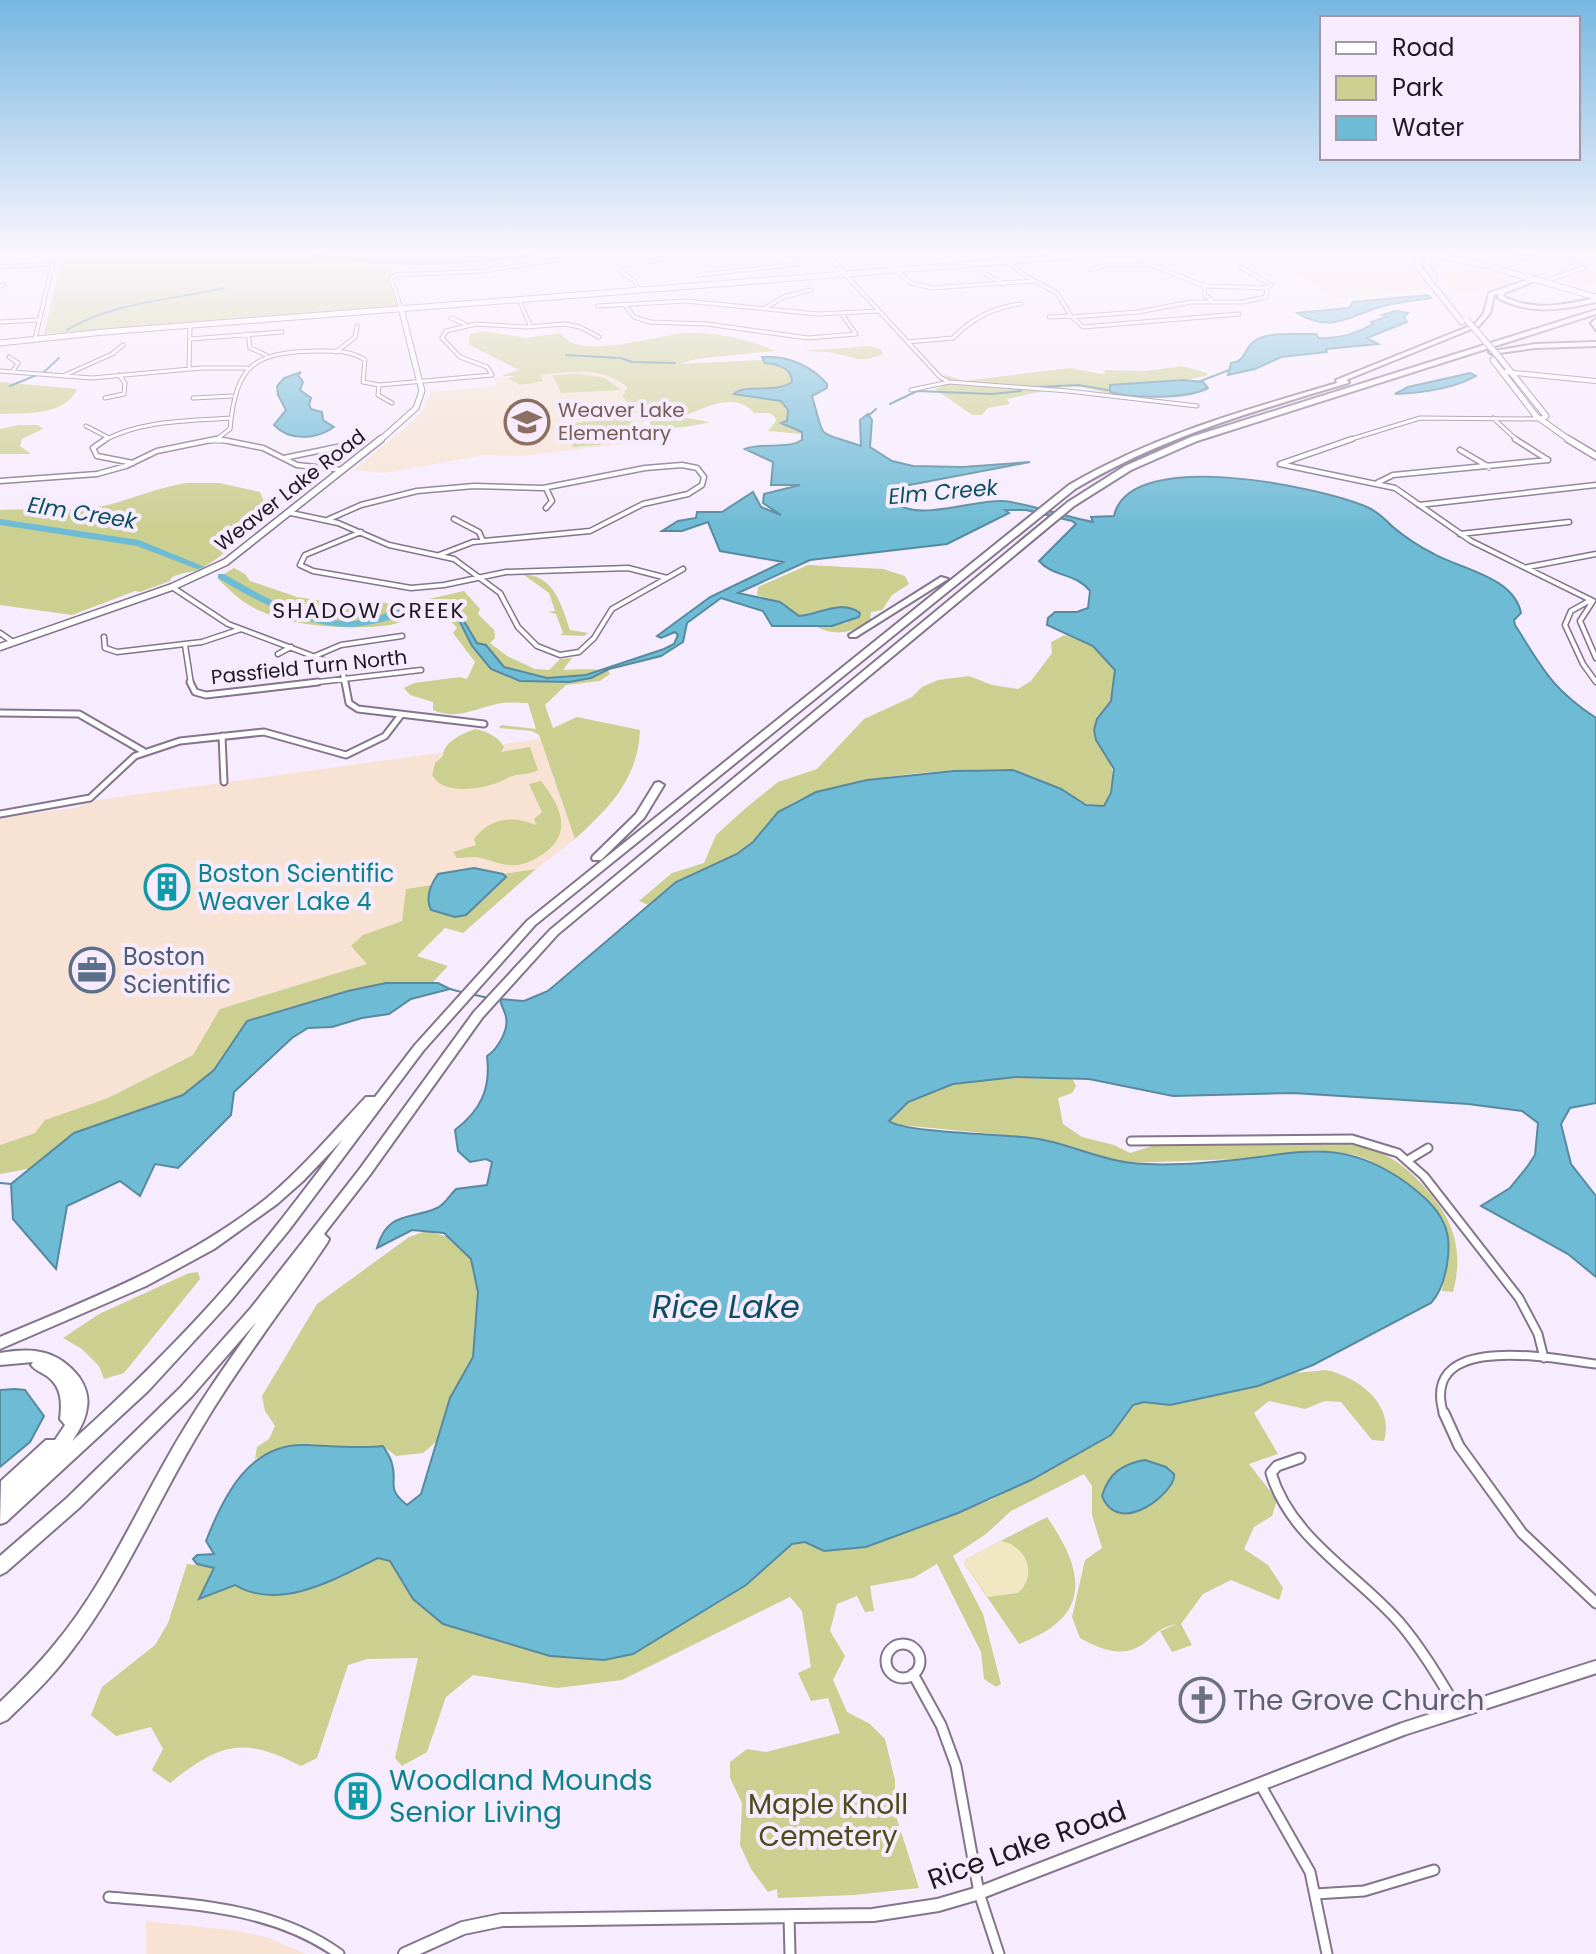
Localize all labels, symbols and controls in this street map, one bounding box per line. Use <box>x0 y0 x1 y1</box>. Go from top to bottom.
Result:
legend <box>1320 16 1580 160</box>
text: Road <box>1392 31 1454 64</box>
text: Park <box>1392 71 1444 104</box>
text: Water <box>1392 111 1464 144</box>
place label: Weaver Lake Elementary <box>558 396 685 447</box>
school or university icon: Weaver Lake Elementary <box>503 398 551 446</box>
street label: Weaver Lake Road <box>209 422 371 558</box>
water label: Elm Creek <box>887 472 1001 512</box>
water label: Elm Creek <box>25 489 140 537</box>
district label: SHADOW CREEK <box>272 595 466 626</box>
street label: Passfield Turn North <box>209 643 409 691</box>
place label: Boston Scientific Weaver Lake 4 <box>198 857 394 918</box>
building icon: Boston Scientific Weaver Lake 4 <box>143 863 191 911</box>
place label: Boston Scientific <box>123 940 231 1001</box>
office icon: Boston Scientific <box>68 946 116 994</box>
water label: Rice Lake <box>652 1284 800 1329</box>
church icon: The Grove Church <box>1178 1676 1226 1724</box>
place label: The Grove Church <box>1233 1681 1484 1720</box>
place label: Woodland Mounds Senior Living <box>389 1761 653 1832</box>
building icon: Woodland Mounds Senior Living <box>334 1772 382 1820</box>
park label: Maple Knoll Cemetery <box>748 1785 908 1856</box>
street label: Rice Lake Road <box>922 1791 1132 1899</box>

